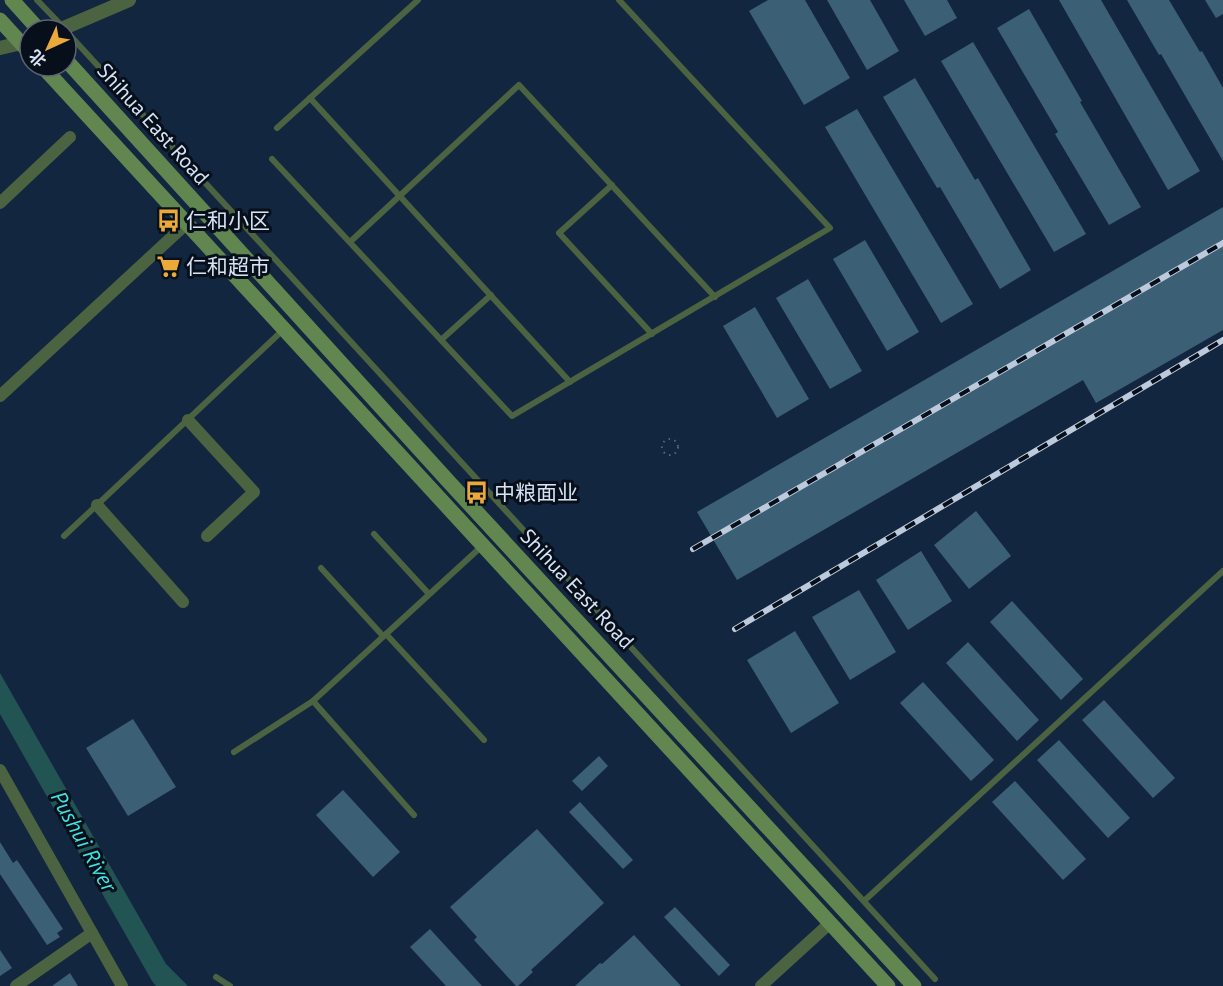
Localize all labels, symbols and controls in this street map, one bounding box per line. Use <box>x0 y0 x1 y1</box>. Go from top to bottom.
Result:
north arrow <box>18 18 78 78</box>
text: 北 <box>25 46 50 71</box>
street label: Shihua East Road <box>92 57 215 190</box>
place label: 仁和小区 <box>186 207 270 234</box>
bus stop icon: 仁和小区 <box>155 208 181 234</box>
place label: 仁和超市 <box>186 253 270 280</box>
supermarket icon: 仁和超市 <box>155 254 181 280</box>
place label: 中粮面业 <box>494 479 578 506</box>
bus stop icon: 中粮面业 <box>463 480 489 506</box>
street label: Shihua East Road <box>515 523 640 654</box>
water label: Pushui River <box>45 786 124 898</box>

